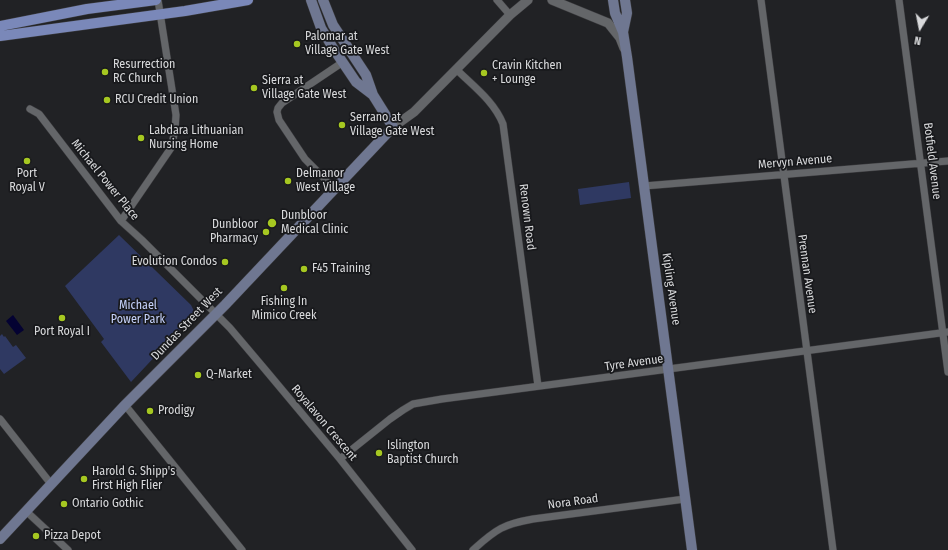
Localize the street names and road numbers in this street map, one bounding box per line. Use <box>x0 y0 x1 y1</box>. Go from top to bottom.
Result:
street label: Botfield Avenue <box>920 122 944 200</box>
street label: Michael Power Place <box>68 137 142 223</box>
street label: Mervyn Avenue <box>757 152 833 172</box>
street label: Renown Road <box>516 183 538 251</box>
street label: Prennan Avenue <box>794 234 820 314</box>
street label: Kipling Avenue <box>659 252 683 326</box>
street label: Dundas Street West <box>149 285 225 363</box>
street label: Tyre Avenue <box>604 352 664 374</box>
street label: Royalavon Crescent <box>288 382 360 464</box>
street label: Nora Road <box>547 491 599 513</box>

